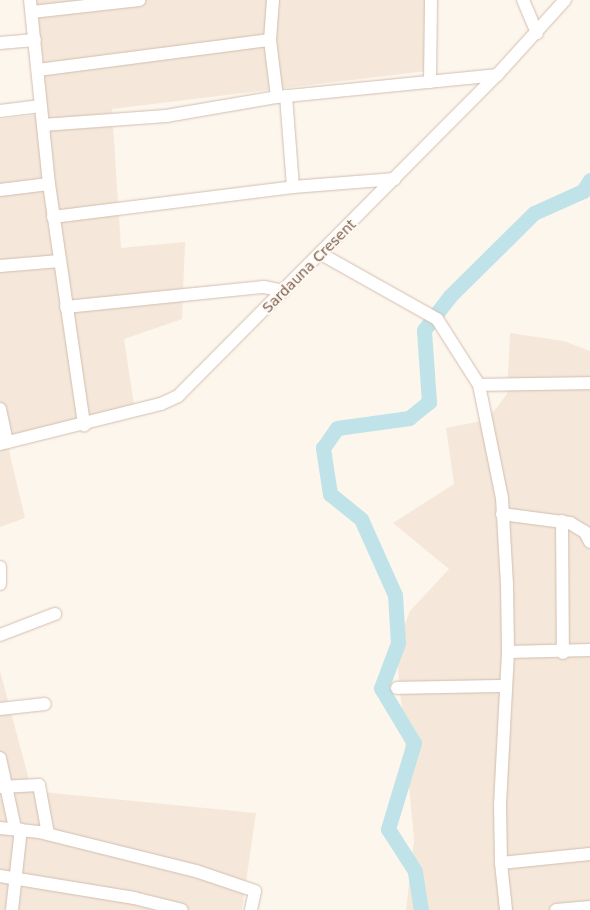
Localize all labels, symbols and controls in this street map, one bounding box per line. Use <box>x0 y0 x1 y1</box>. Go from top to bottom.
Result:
street label: Sardauna Cresent <box>259 216 359 316</box>

